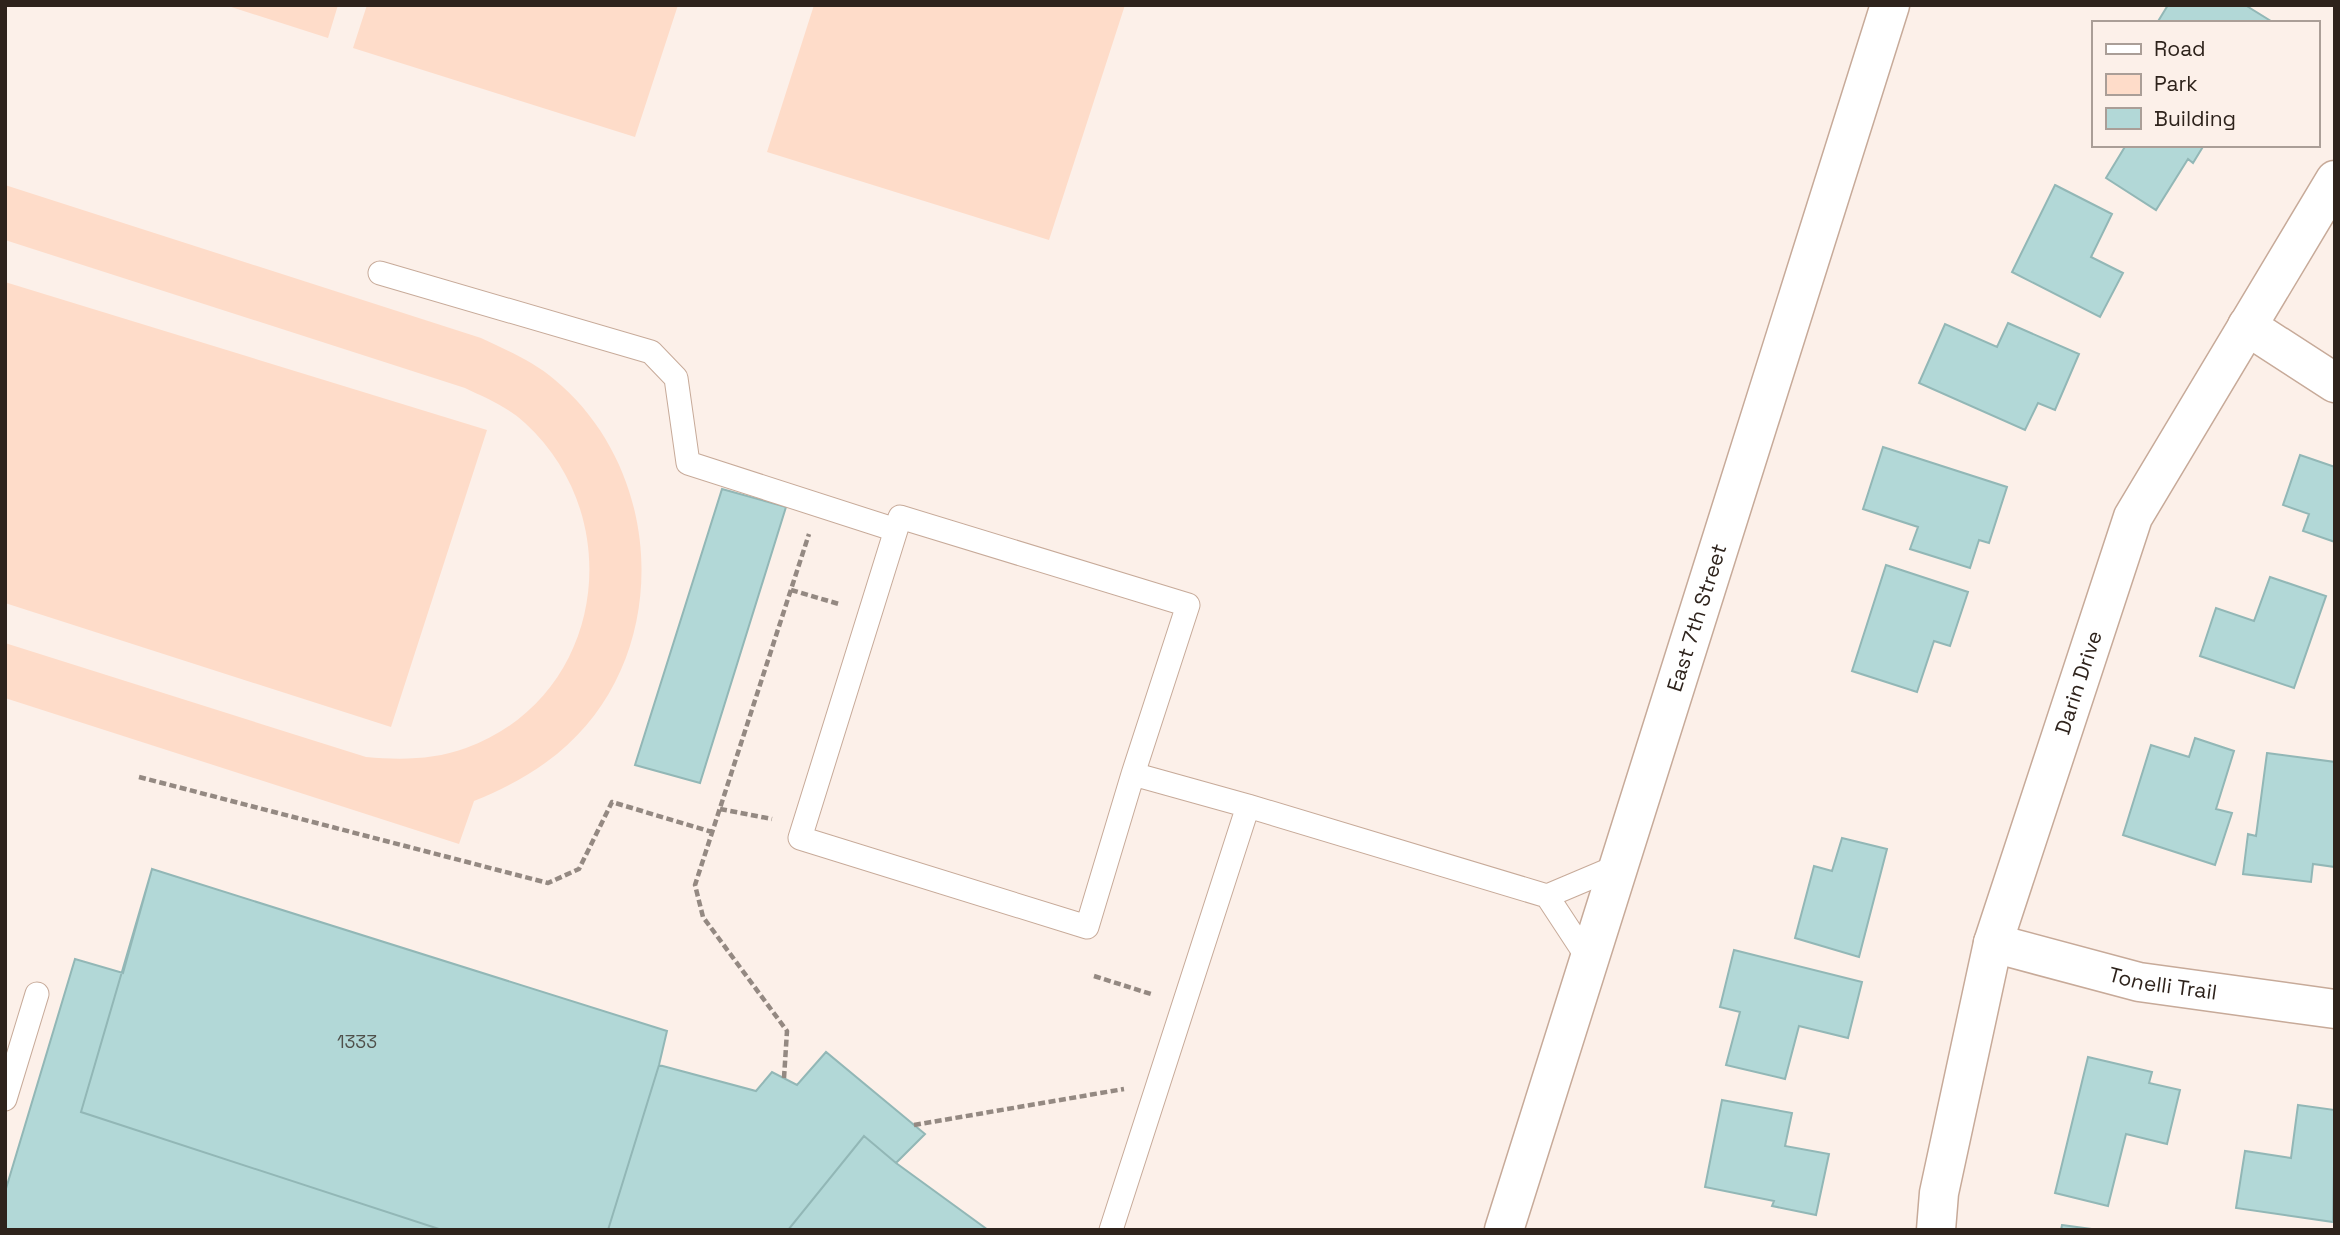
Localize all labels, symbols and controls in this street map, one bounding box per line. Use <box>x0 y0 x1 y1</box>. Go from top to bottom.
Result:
legend <box>2092 21 2319 147</box>
text: Road <box>2154 35 2206 62</box>
text: Park <box>2154 70 2198 97</box>
text: Building <box>2154 105 2236 132</box>
street label: East 7th Street <box>1660 540 1732 695</box>
street label: Darin Drive <box>2048 627 2108 738</box>
street label: Tonelli Trail <box>2106 960 2219 1006</box>
house number: 1333 <box>337 1030 377 1053</box>

